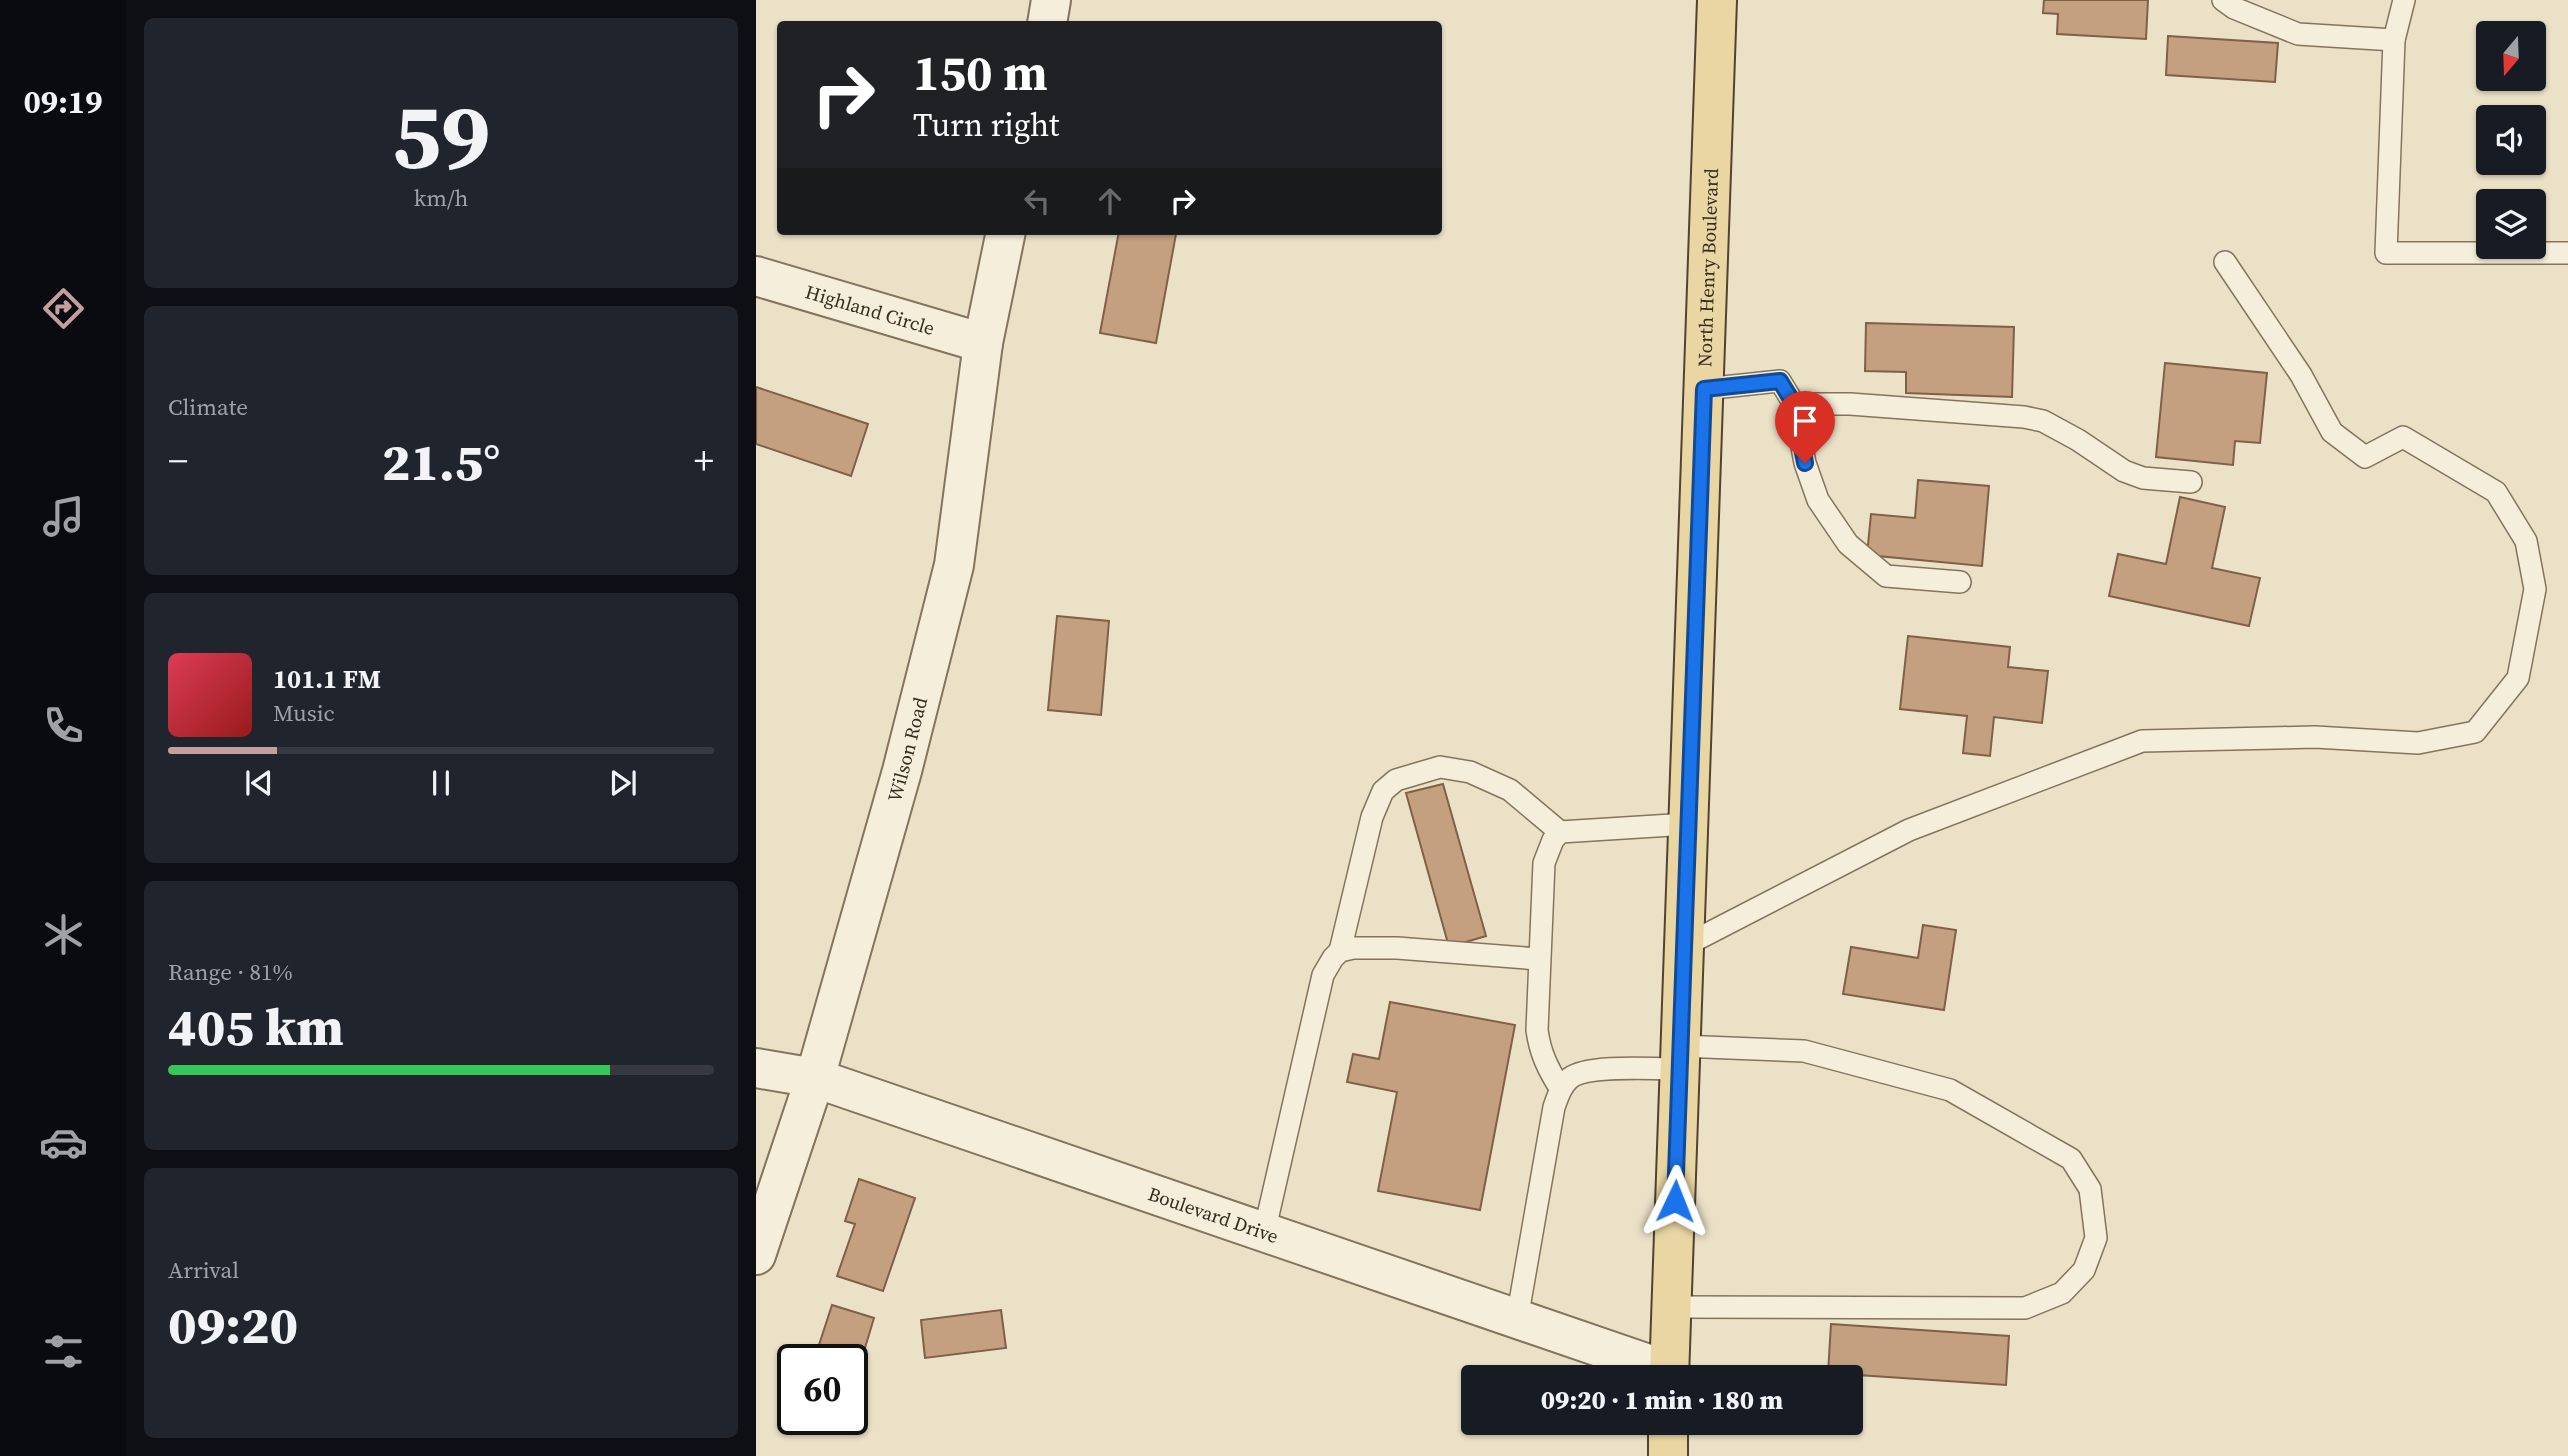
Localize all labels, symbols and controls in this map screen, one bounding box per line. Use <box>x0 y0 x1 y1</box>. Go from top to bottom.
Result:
north arrow <box>2476 21 2546 91</box>
map controls <box>2476 21 2546 259</box>
text: 150 m <box>913 39 1048 106</box>
icon: right <box>798 49 889 140</box>
text: 59 <box>392 74 490 198</box>
text: 09:19 <box>24 80 102 124</box>
text: Turn right <box>913 103 1059 147</box>
button: sound <box>2476 105 2546 175</box>
street label: North Henry Boulevard <box>1691 168 1724 367</box>
text: km/h <box>414 182 468 214</box>
icon: left <box>1018 182 1056 220</box>
icon: ahead <box>1091 182 1129 220</box>
icon: right <box>1164 182 1202 220</box>
button: layers <box>2476 189 2546 259</box>
street label: Highland Circle <box>802 278 938 341</box>
icon: directions <box>39 284 88 333</box>
text: Climate <box>168 391 248 423</box>
pin <box>1775 391 1835 463</box>
icon: arrive <box>1786 402 1824 440</box>
text: 21.5° <box>382 426 500 497</box>
text: − <box>168 435 188 487</box>
text: + <box>694 435 714 487</box>
icon: music <box>39 492 88 541</box>
text: 101.1 FM <box>273 661 381 697</box>
street label: Wilson Road <box>881 694 933 805</box>
text: Music <box>273 697 335 729</box>
icon: phone <box>39 701 88 750</box>
icon: previous <box>240 764 278 802</box>
icon: pause <box>422 764 460 802</box>
icon: next <box>604 764 642 802</box>
icon: climate <box>39 910 88 959</box>
text: Range · 81% <box>168 956 293 988</box>
text: 405 km <box>168 991 344 1062</box>
icon: car <box>39 1118 88 1167</box>
position arrow <box>1638 1164 1712 1238</box>
street label: Boulevard Drive <box>1145 1180 1282 1249</box>
text: Arrival <box>168 1254 239 1286</box>
text: 09:20 <box>168 1289 298 1360</box>
icon: filters <box>39 1327 88 1376</box>
speed limit sign: 60 <box>777 1344 868 1435</box>
text: 09:20 · 1 min · 180 m <box>1541 1382 1783 1418</box>

